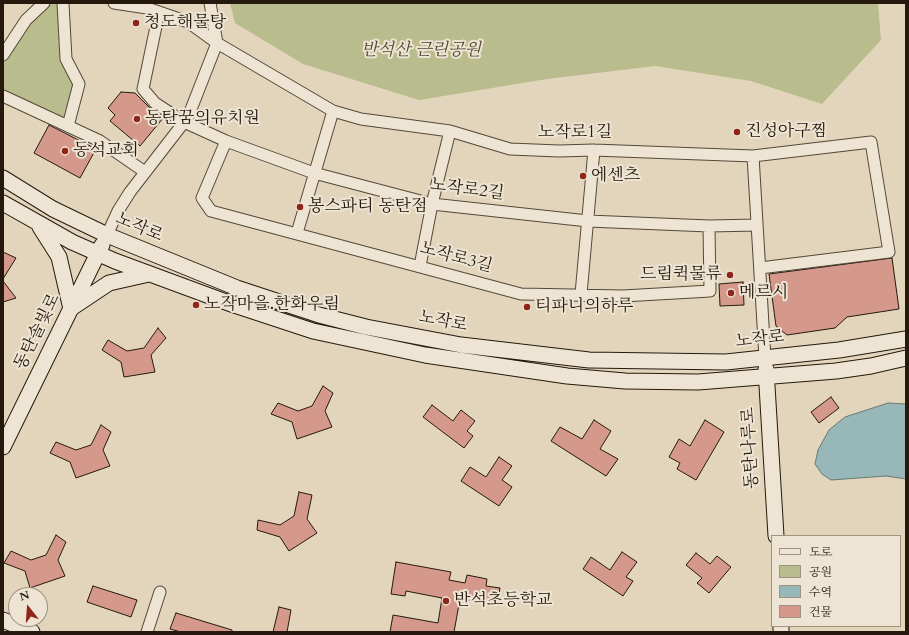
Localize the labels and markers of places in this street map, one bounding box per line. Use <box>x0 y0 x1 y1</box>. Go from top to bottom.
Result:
place label: 청도해물탕 <box>144 13 226 33</box>
marker: 청도해물탕 <box>131 18 141 28</box>
place label: 동탄꿈의유치원 <box>145 109 260 129</box>
marker: 동탄꿈의유치원 <box>132 114 142 124</box>
place label: 진성아구찜 <box>745 122 827 142</box>
marker: 진성아구찜 <box>732 127 742 137</box>
place label: 동석교회 <box>73 141 139 161</box>
marker: 동석교회 <box>60 146 70 156</box>
place label: 에센츠 <box>591 166 640 186</box>
marker: 에센츠 <box>578 171 588 181</box>
place label: 봉스파티 동탄점 <box>308 197 428 217</box>
marker: 봉스파티 동탄점 <box>295 202 305 212</box>
place label: 드림퀵물류 <box>640 265 722 285</box>
marker: 드림퀵물류 <box>725 270 735 280</box>
place label: 메르시 <box>739 283 788 303</box>
marker: 메르시 <box>726 288 736 298</box>
place label: 노작마을.한화우림 <box>204 295 340 315</box>
place label: 티파니의하루 <box>535 297 634 317</box>
marker: 노작마을.한화우림 <box>191 300 201 310</box>
marker: 티파니의하루 <box>522 302 532 312</box>
place label: 반석초등학교 <box>454 591 553 611</box>
marker: 반석초등학교 <box>441 596 451 606</box>

